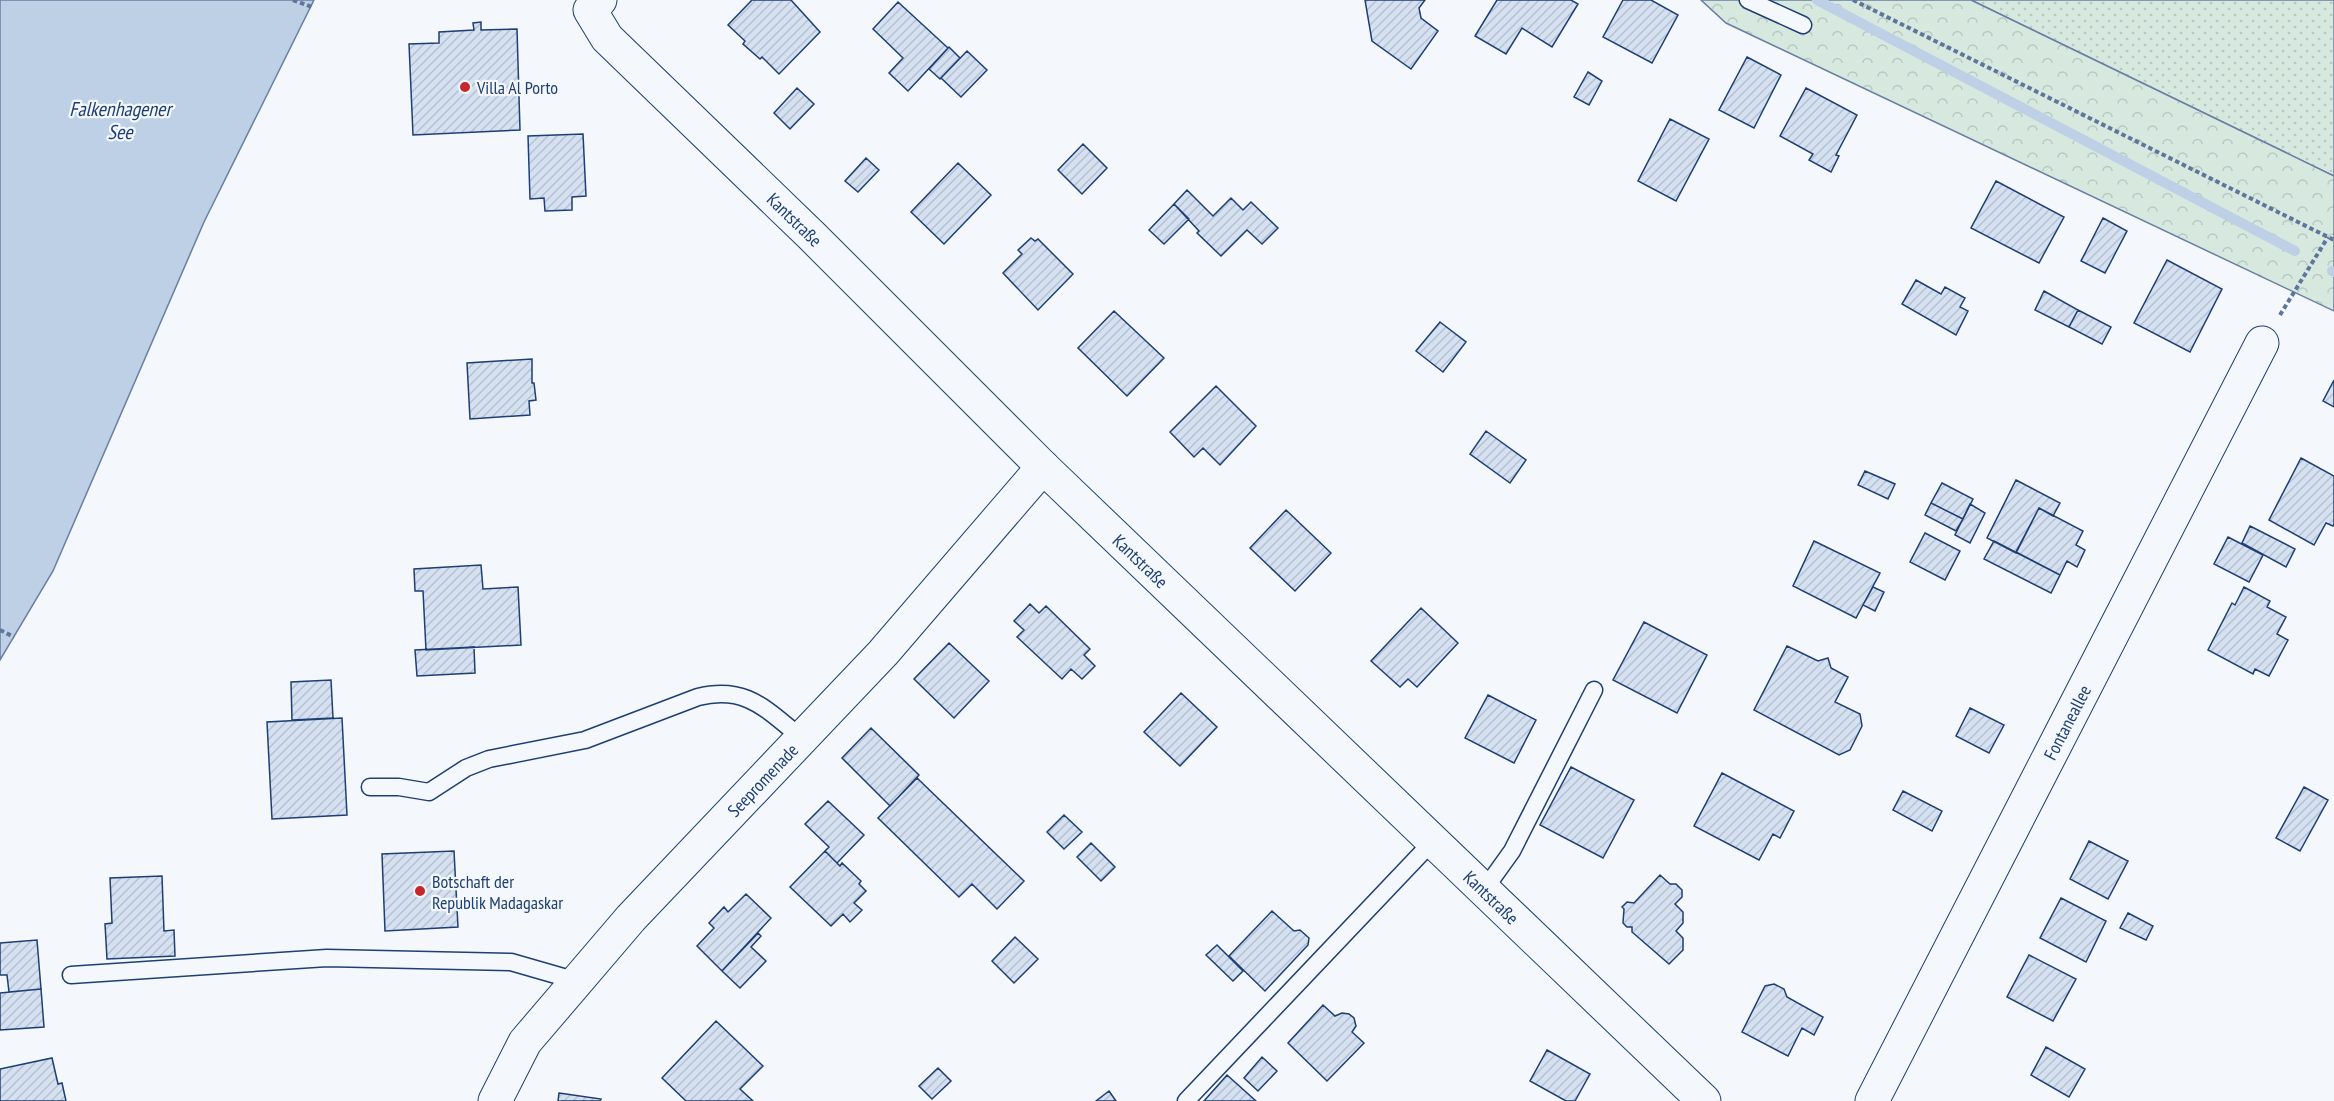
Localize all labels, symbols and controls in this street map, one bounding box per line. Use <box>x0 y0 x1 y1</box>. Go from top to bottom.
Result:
place label: Villa Al Porto <box>476 76 558 99</box>
marker: Villa Al Porto <box>458 80 472 94</box>
water label: Falkenhagener See <box>69 96 173 145</box>
street label: Kantstraße <box>762 188 827 251</box>
street label: Kantstraße <box>1108 529 1173 593</box>
street label: Fontaneallee <box>2038 681 2096 763</box>
street label: Seepromenade <box>722 738 803 821</box>
street label: Kantstraße <box>1459 865 1524 929</box>
place label: Botschaft der Republik Madagaskar <box>432 870 563 914</box>
marker: Botschaft der Republik Madagaskar <box>413 884 427 898</box>

